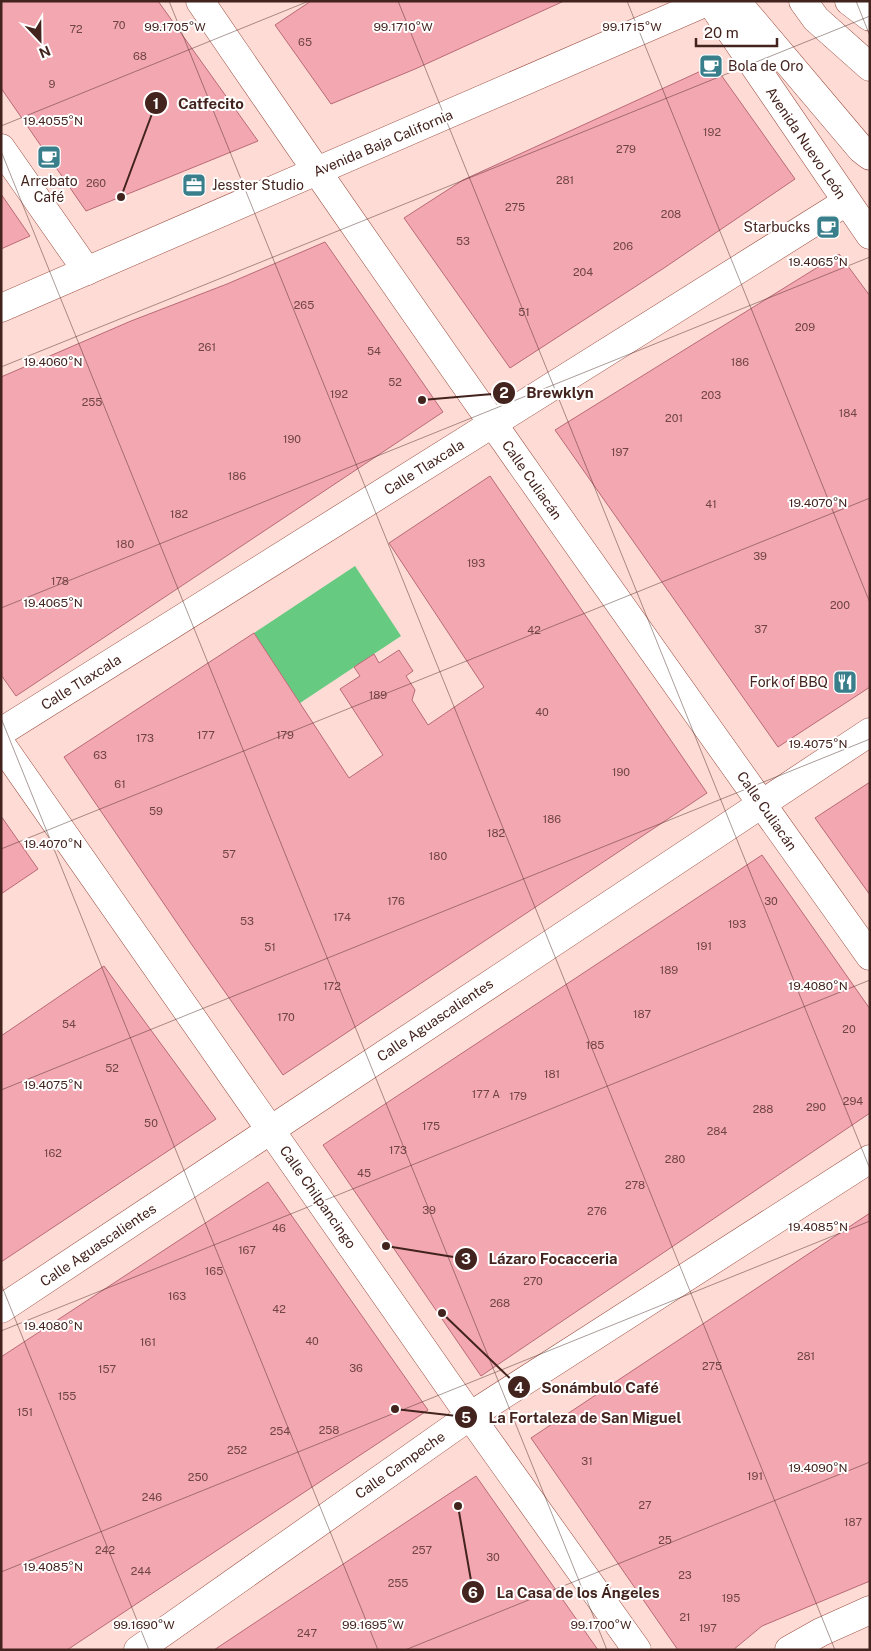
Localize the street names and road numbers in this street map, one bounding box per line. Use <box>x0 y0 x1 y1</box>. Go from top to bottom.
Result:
street label: Avenida Nuevo León <box>763 84 849 202</box>
street label: Avenida Baja California <box>311 106 455 180</box>
street label: Calle Tlaxcala <box>381 436 467 498</box>
street label: Calle Culiacán <box>499 437 565 523</box>
street label: Calle Tlaxcala <box>38 651 124 713</box>
street label: Calle Culiacán <box>734 768 800 854</box>
street label: Calle Aguascalientes <box>374 975 496 1065</box>
street label: Calle Chilpancingo <box>277 1143 359 1251</box>
street label: Calle Aguascalientes <box>37 1200 159 1290</box>
street label: Calle Campeche <box>352 1428 448 1502</box>

